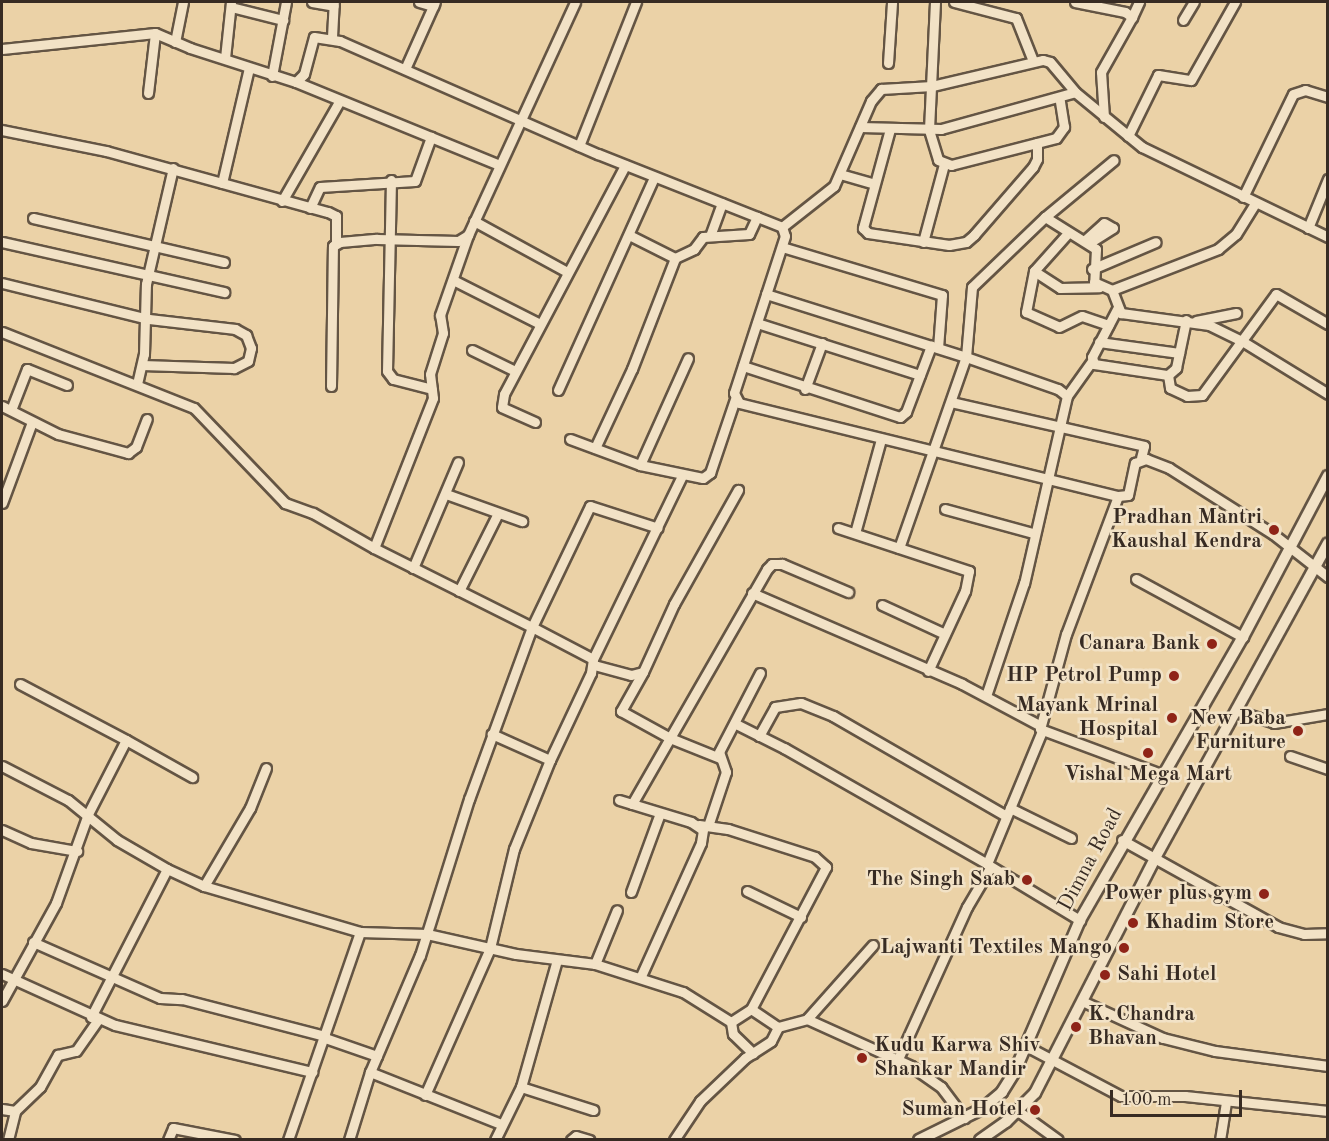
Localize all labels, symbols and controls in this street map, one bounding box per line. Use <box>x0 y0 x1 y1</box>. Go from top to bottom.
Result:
place label: Pradhan Mantri Kaushal Kendra <box>1111 505 1262 555</box>
marker: Pradhan Mantri Kaushal Kendra <box>1267 523 1281 537</box>
place label: Canara Bank <box>1078 631 1200 657</box>
marker: Canara Bank <box>1205 637 1219 651</box>
place label: HP Petrol Pump <box>1006 663 1162 689</box>
marker: HP Petrol Pump <box>1167 669 1181 683</box>
place label: Mayank Mrinal Hospital <box>1016 693 1158 743</box>
place label: New Baba Furniture <box>1191 706 1286 756</box>
marker: Mayank Mrinal Hospital <box>1163 709 1181 727</box>
marker: New Baba Furniture <box>1291 724 1305 738</box>
marker: Vishal Mega Mart <box>1141 746 1155 760</box>
place label: Vishal Mega Mart <box>1064 762 1232 788</box>
street label: Dimna Road <box>1053 804 1129 916</box>
place label: The Singh Saab <box>867 867 1015 893</box>
marker: The Singh Saab <box>1020 873 1034 887</box>
place label: Power plus gym <box>1104 881 1252 907</box>
marker: Power plus gym <box>1257 887 1271 901</box>
place label: Khadim Store <box>1145 910 1274 936</box>
marker: Khadim Store <box>1126 916 1140 930</box>
place label: Lajwanti Textiles Mango <box>880 935 1112 961</box>
marker: Lajwanti Textiles Mango <box>1117 941 1131 955</box>
place label: Sahi Hotel <box>1117 962 1216 988</box>
marker: Sahi Hotel <box>1098 968 1112 982</box>
place label: K. Chandra Bhavan <box>1088 1002 1195 1052</box>
marker: K. Chandra Bhavan <box>1069 1020 1083 1034</box>
place label: Kudu Karwa Shiv Shankar Mandir <box>874 1033 1040 1083</box>
marker: Kudu Karwa Shiv Shankar Mandir <box>855 1051 869 1065</box>
scale bar <box>1113 1078 1245 1116</box>
text: 100 m <box>1121 1091 1172 1109</box>
place label: Suman Hotel <box>901 1097 1023 1123</box>
marker: Suman Hotel <box>1028 1103 1042 1117</box>

